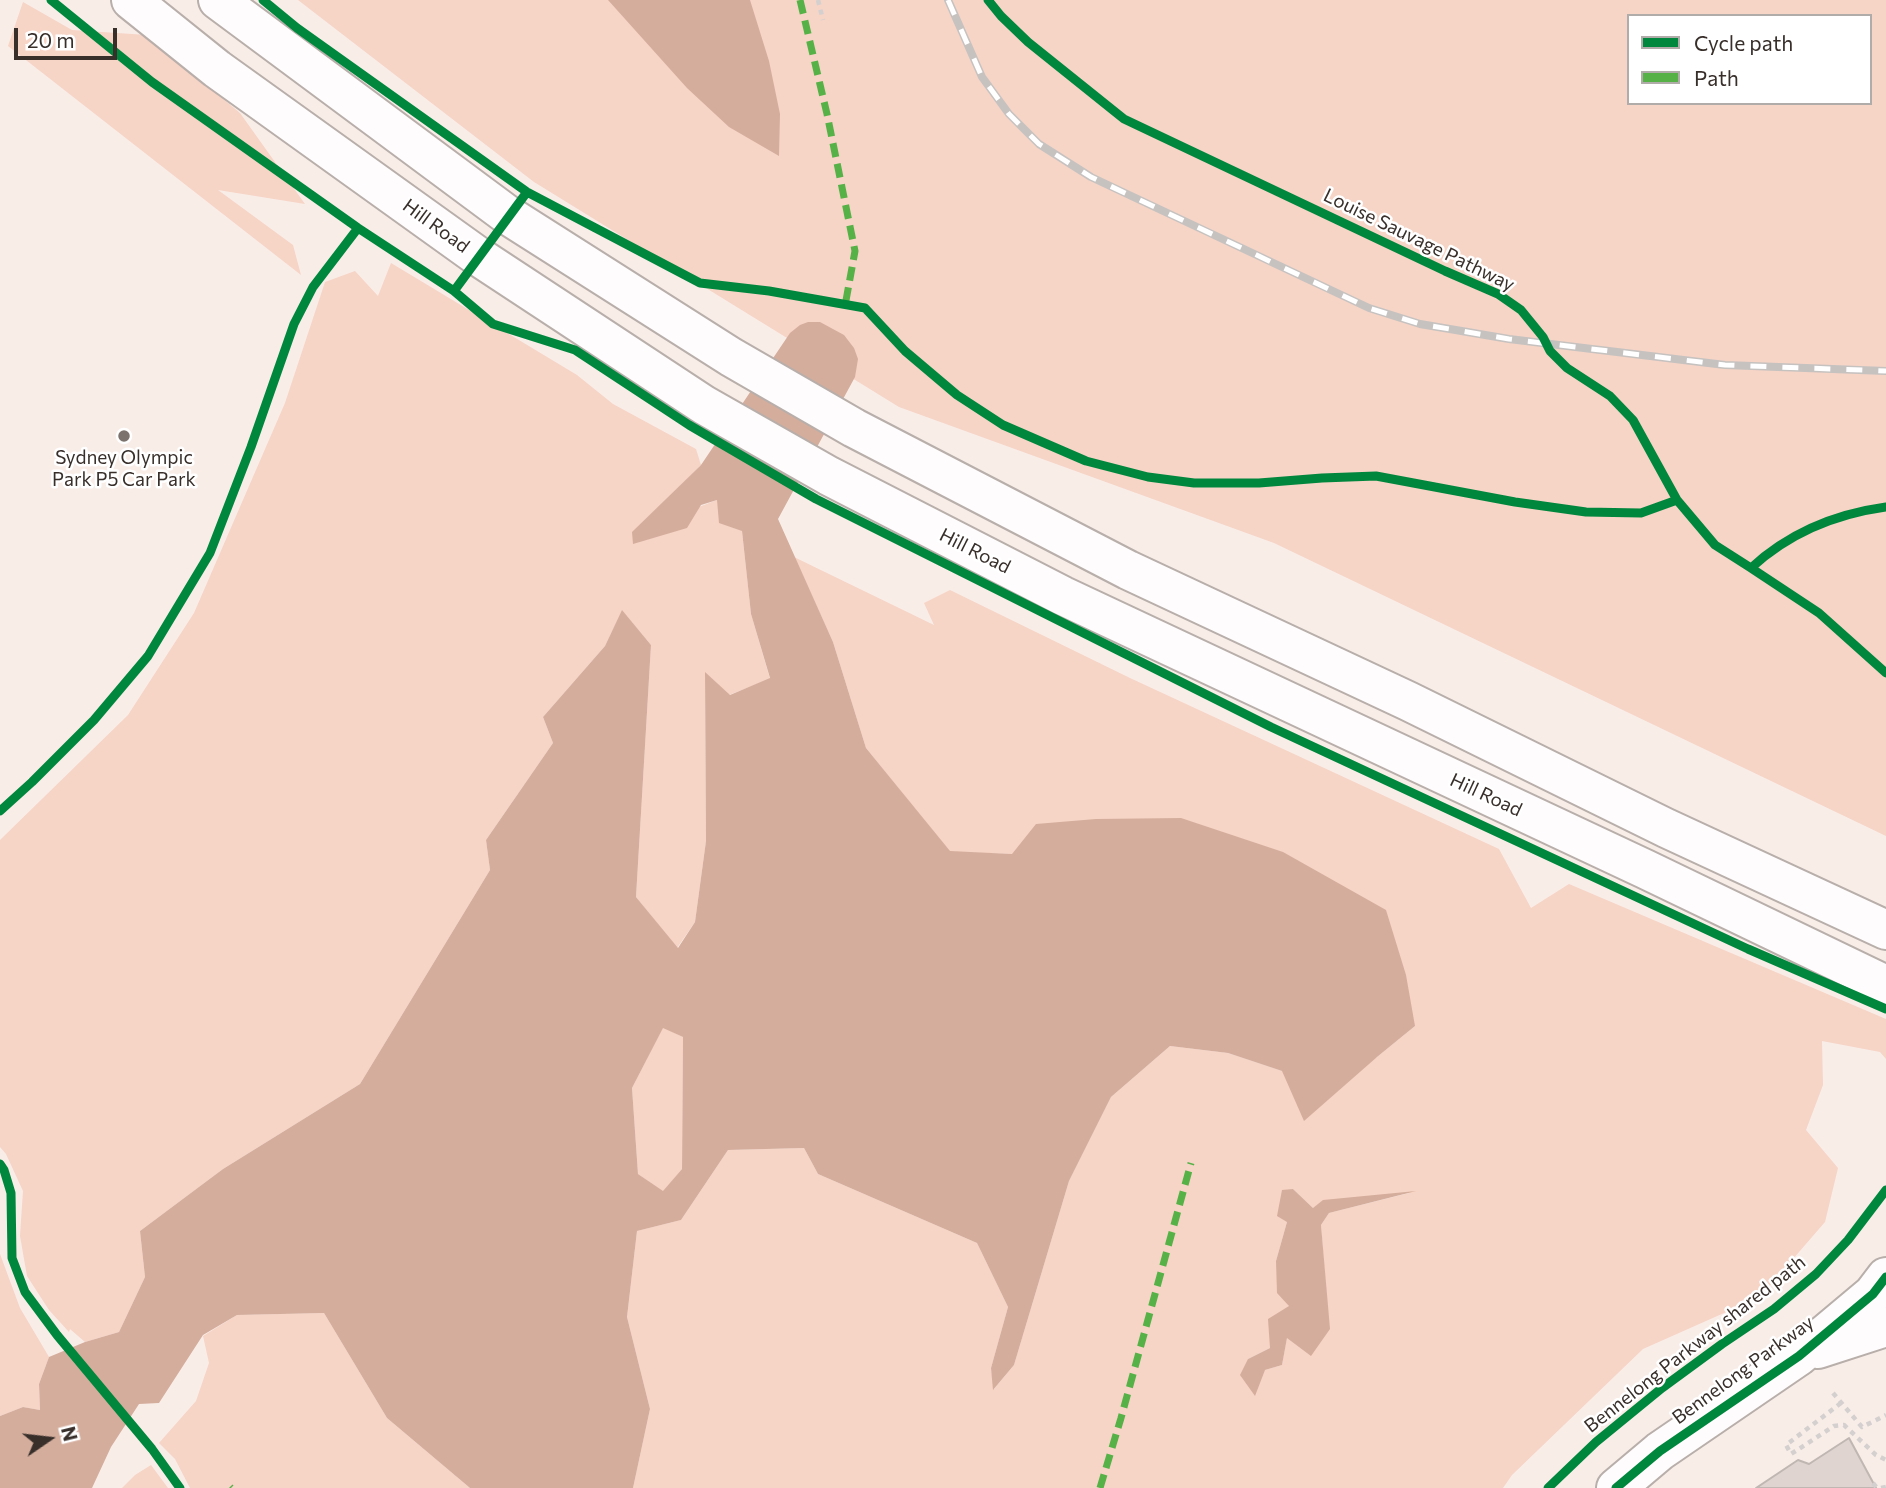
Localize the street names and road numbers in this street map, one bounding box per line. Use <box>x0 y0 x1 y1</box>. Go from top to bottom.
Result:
street label: Louise Sauvage Pathway <box>1320 184 1518 296</box>
street label: Hill Road <box>398 194 474 258</box>
street label: Hill Road <box>936 523 1014 579</box>
street label: Hill Road <box>1446 768 1526 822</box>
street label: Bennelong Parkway shared path <box>1580 1251 1810 1437</box>
street label: Bennelong Parkway <box>1668 1311 1818 1429</box>

